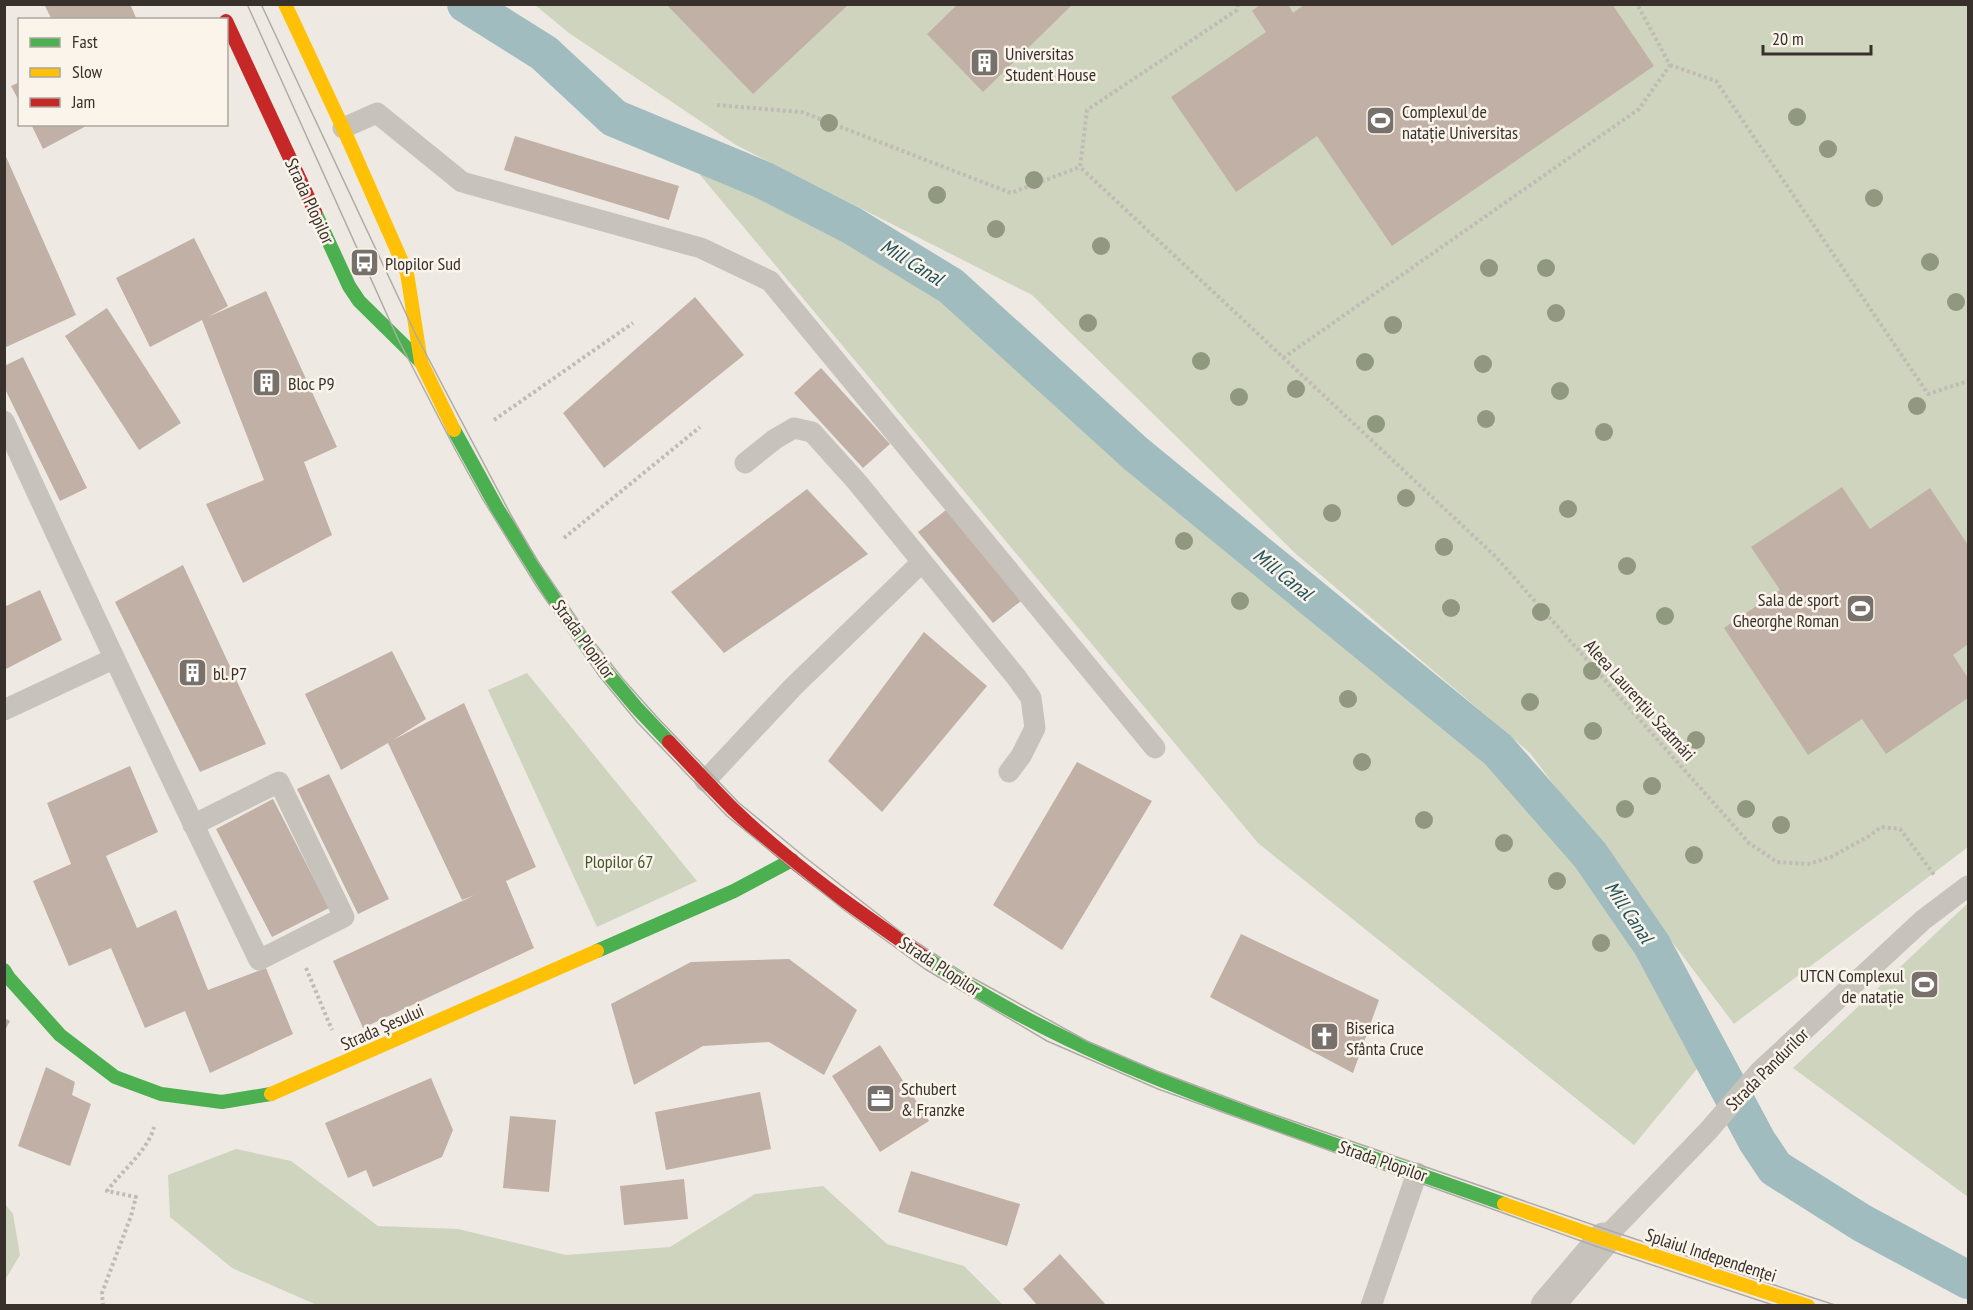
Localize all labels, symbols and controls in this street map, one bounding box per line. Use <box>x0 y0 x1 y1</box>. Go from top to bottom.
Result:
legend <box>18 18 228 126</box>
scale bar <box>1763 18 1871 56</box>
text: 20 m <box>1772 27 1804 50</box>
text: Fast <box>72 30 98 53</box>
place label: Universitas Student House <box>1005 42 1096 86</box>
building icon: Universitas Student House <box>968 47 1000 79</box>
text: Slow <box>72 60 103 83</box>
text: Jam <box>71 90 95 113</box>
place label: Complexul de natație Universitas <box>1402 100 1518 144</box>
sports icon: Complexul de natație Universitas <box>1365 105 1397 137</box>
street label: Strada Plopilor <box>280 154 340 248</box>
water label: Mill Canal <box>876 233 950 293</box>
bus stop icon: Plopilor Sud <box>348 247 380 279</box>
place label: Plopilor Sud <box>385 252 461 275</box>
building icon: Bloc P9 <box>251 367 283 399</box>
place label: Bloc P9 <box>288 372 335 395</box>
water label: Mill Canal <box>1248 542 1320 607</box>
place label: Sala de sport Gheorghe Roman <box>1733 588 1839 632</box>
sports icon: Sala de sport Gheorghe Roman <box>1844 593 1876 625</box>
street label: Strada Plopilor <box>548 595 620 683</box>
street label: Aleea Laurențiu Szatmári <box>1579 635 1701 765</box>
building icon: bl. P7 <box>176 657 208 689</box>
place label: bl. P7 <box>213 662 247 685</box>
park label: Plopilor 67 <box>585 850 653 873</box>
water label: Mill Canal <box>1599 876 1660 950</box>
street label: Strada Plopilor <box>895 931 985 1001</box>
place label: UTCN Complexul de natație <box>1800 964 1905 1008</box>
sports icon: UTCN Complexul de natație <box>1909 969 1941 1001</box>
street label: Strada Șesului <box>337 998 427 1056</box>
place label: Biserica Sfânta Cruce <box>1346 1016 1424 1060</box>
church icon: Biserica Sfânta Cruce <box>1309 1021 1341 1053</box>
street label: Strada Pandurilor <box>1721 1023 1813 1115</box>
place label: Schubert & Franzke <box>901 1077 965 1121</box>
office icon: Schubert & Franzke <box>864 1082 896 1114</box>
street label: Strada Plopilor <box>1336 1135 1430 1187</box>
street label: Splaiul Independenței <box>1643 1223 1779 1287</box>

